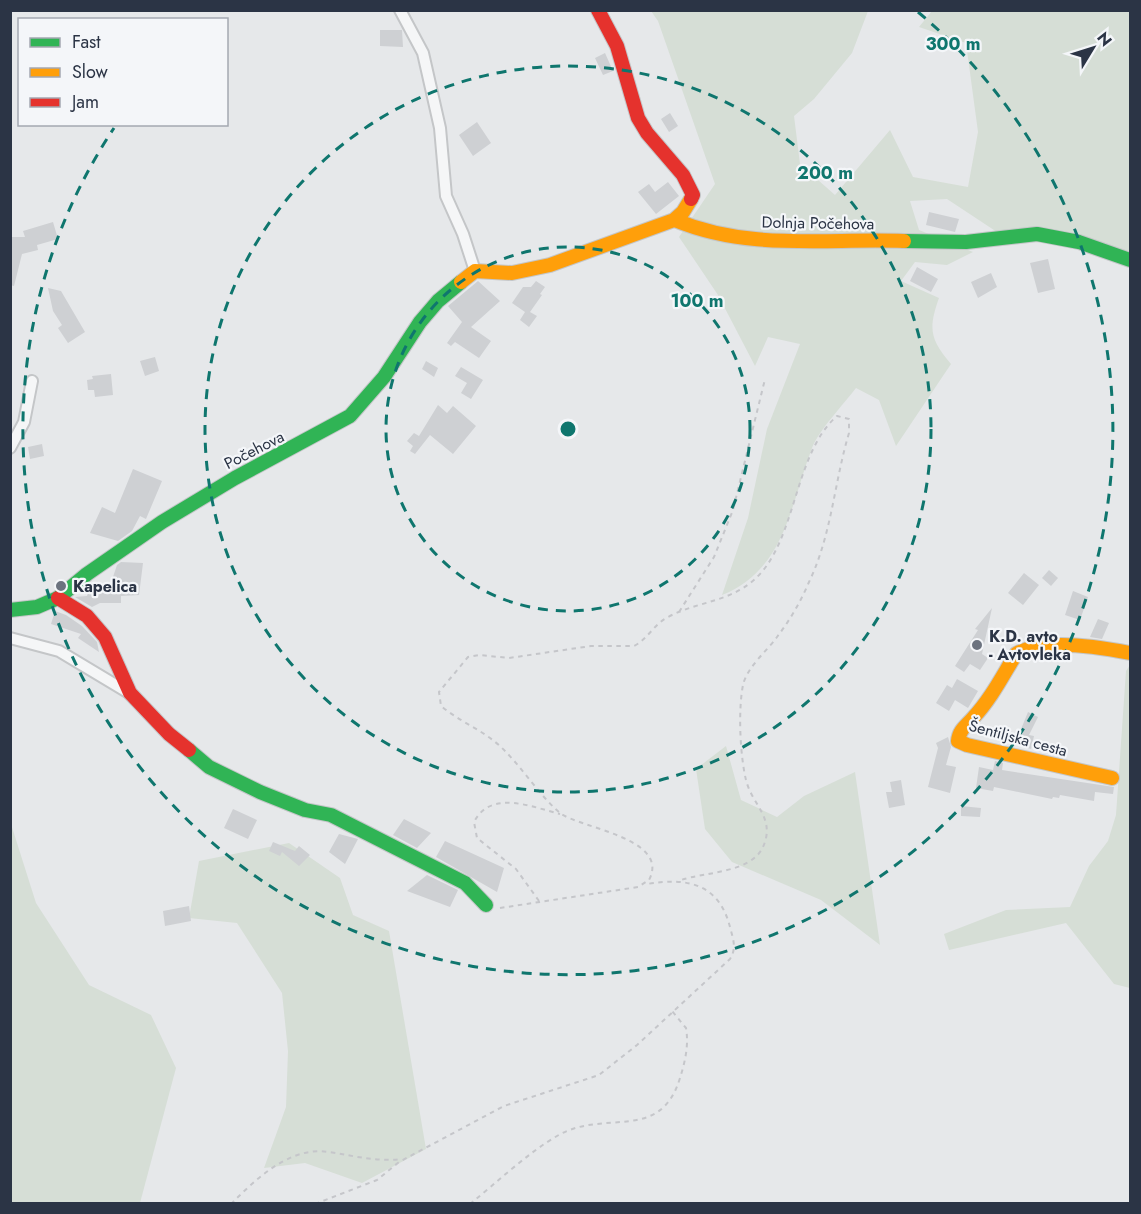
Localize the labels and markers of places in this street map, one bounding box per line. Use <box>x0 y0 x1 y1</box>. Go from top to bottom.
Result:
centre of rings <box>558 419 578 439</box>
place label: Kapelica <box>73 575 137 598</box>
marker: Kapelica <box>54 579 68 593</box>
place label: K.D. avto - Avtovleka <box>989 625 1071 666</box>
marker: K.D. avto - Avtovleka <box>970 638 984 652</box>

